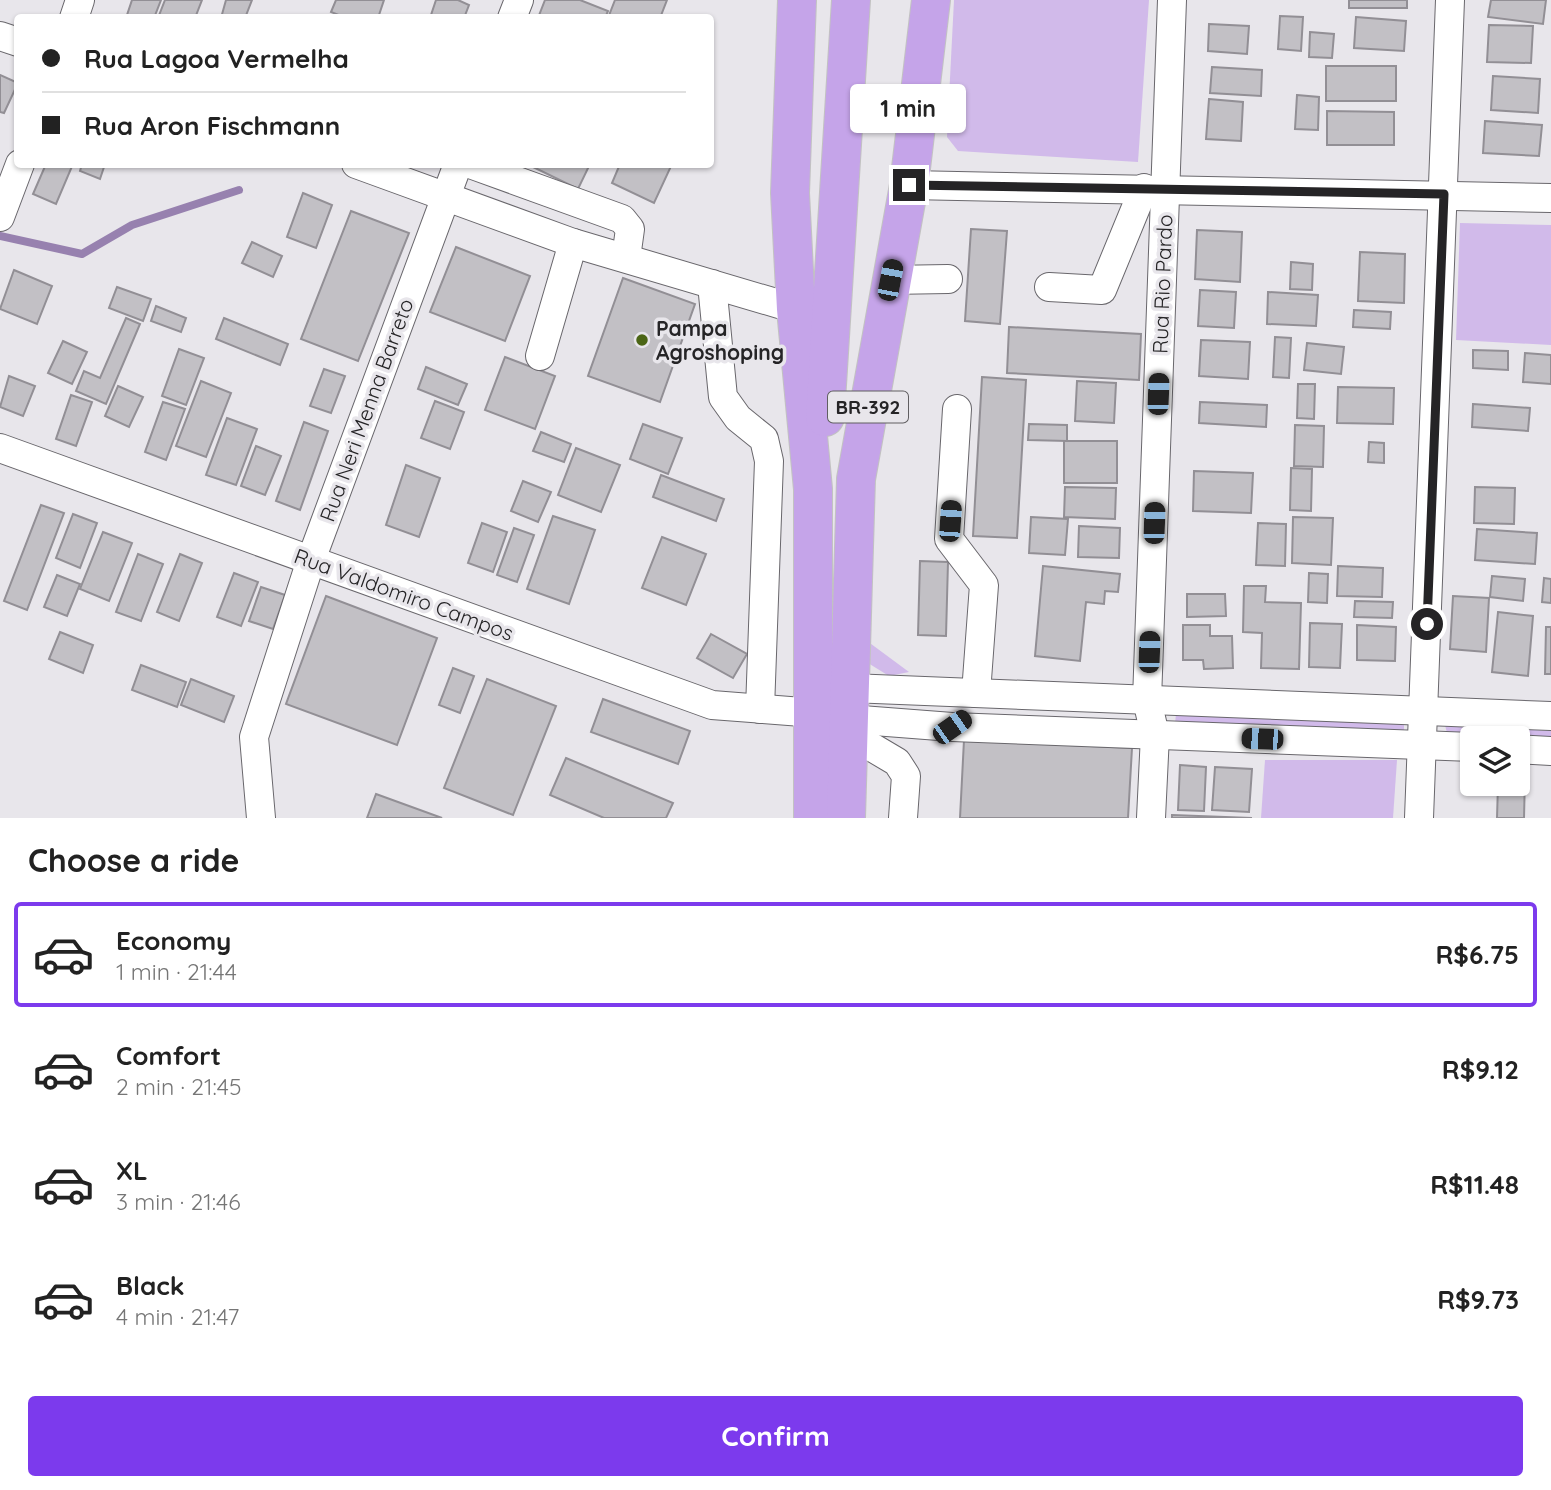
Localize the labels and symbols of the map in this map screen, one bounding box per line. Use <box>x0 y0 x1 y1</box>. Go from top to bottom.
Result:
callout: 1 min <box>851 83 967 132</box>
route end <box>893 169 925 201</box>
street label: Rua Rio Pardo <box>1147 214 1177 354</box>
car <box>876 257 905 303</box>
street label: Rua Neri Menna Barreto <box>314 295 418 525</box>
place label: Pampa Agroshoping <box>656 315 784 365</box>
marker: Pampa Agroshoping <box>634 332 650 348</box>
car <box>1147 373 1170 415</box>
road number: BR-392 <box>828 392 908 422</box>
car <box>939 499 962 543</box>
car <box>1143 502 1166 544</box>
street label: Rua Valdomiro Campos <box>291 542 517 646</box>
route start <box>1411 608 1443 640</box>
car <box>1138 631 1161 673</box>
car <box>929 706 976 748</box>
car <box>1241 728 1284 750</box>

